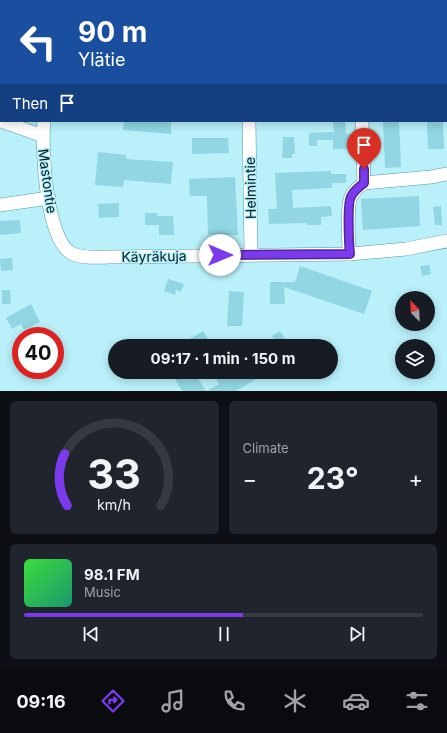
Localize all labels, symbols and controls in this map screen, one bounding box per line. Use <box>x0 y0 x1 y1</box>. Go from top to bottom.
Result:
text: 90 m <box>78 15 147 49</box>
icon: left <box>12 16 64 68</box>
text: Ylätie <box>78 49 125 70</box>
icon: arrive <box>56 92 78 114</box>
text: Then <box>12 94 48 113</box>
pin <box>347 128 381 169</box>
icon: arrive <box>353 134 375 156</box>
street label: Mastontie <box>35 148 61 214</box>
street label: Helmintie <box>241 157 259 219</box>
position arrow <box>199 234 241 276</box>
street label: Käyräkuja <box>121 247 187 265</box>
north arrow <box>395 291 435 331</box>
map controls <box>395 291 435 379</box>
speed limit sign: 40 <box>12 327 64 379</box>
button: layers <box>395 339 435 379</box>
text: 09:17 · 1 min · 150 m <box>151 349 295 368</box>
text: Climate <box>243 440 289 456</box>
text: 33 <box>87 448 141 498</box>
text: 23° <box>307 460 359 496</box>
text: − <box>243 466 257 492</box>
text: + <box>408 466 423 492</box>
text: km/h <box>97 495 131 512</box>
text: 98.1 FM <box>84 565 140 584</box>
text: Music <box>84 584 121 600</box>
icon: previous <box>80 623 102 645</box>
icon: pause <box>213 623 235 645</box>
icon: next <box>346 623 368 645</box>
icon: directions <box>99 687 127 715</box>
icon: music <box>159 687 187 715</box>
icon: phone <box>220 687 248 715</box>
icon: climate <box>281 687 309 715</box>
icon: car <box>342 687 370 715</box>
icon: filters <box>403 687 431 715</box>
text: 09:16 <box>16 691 66 712</box>

